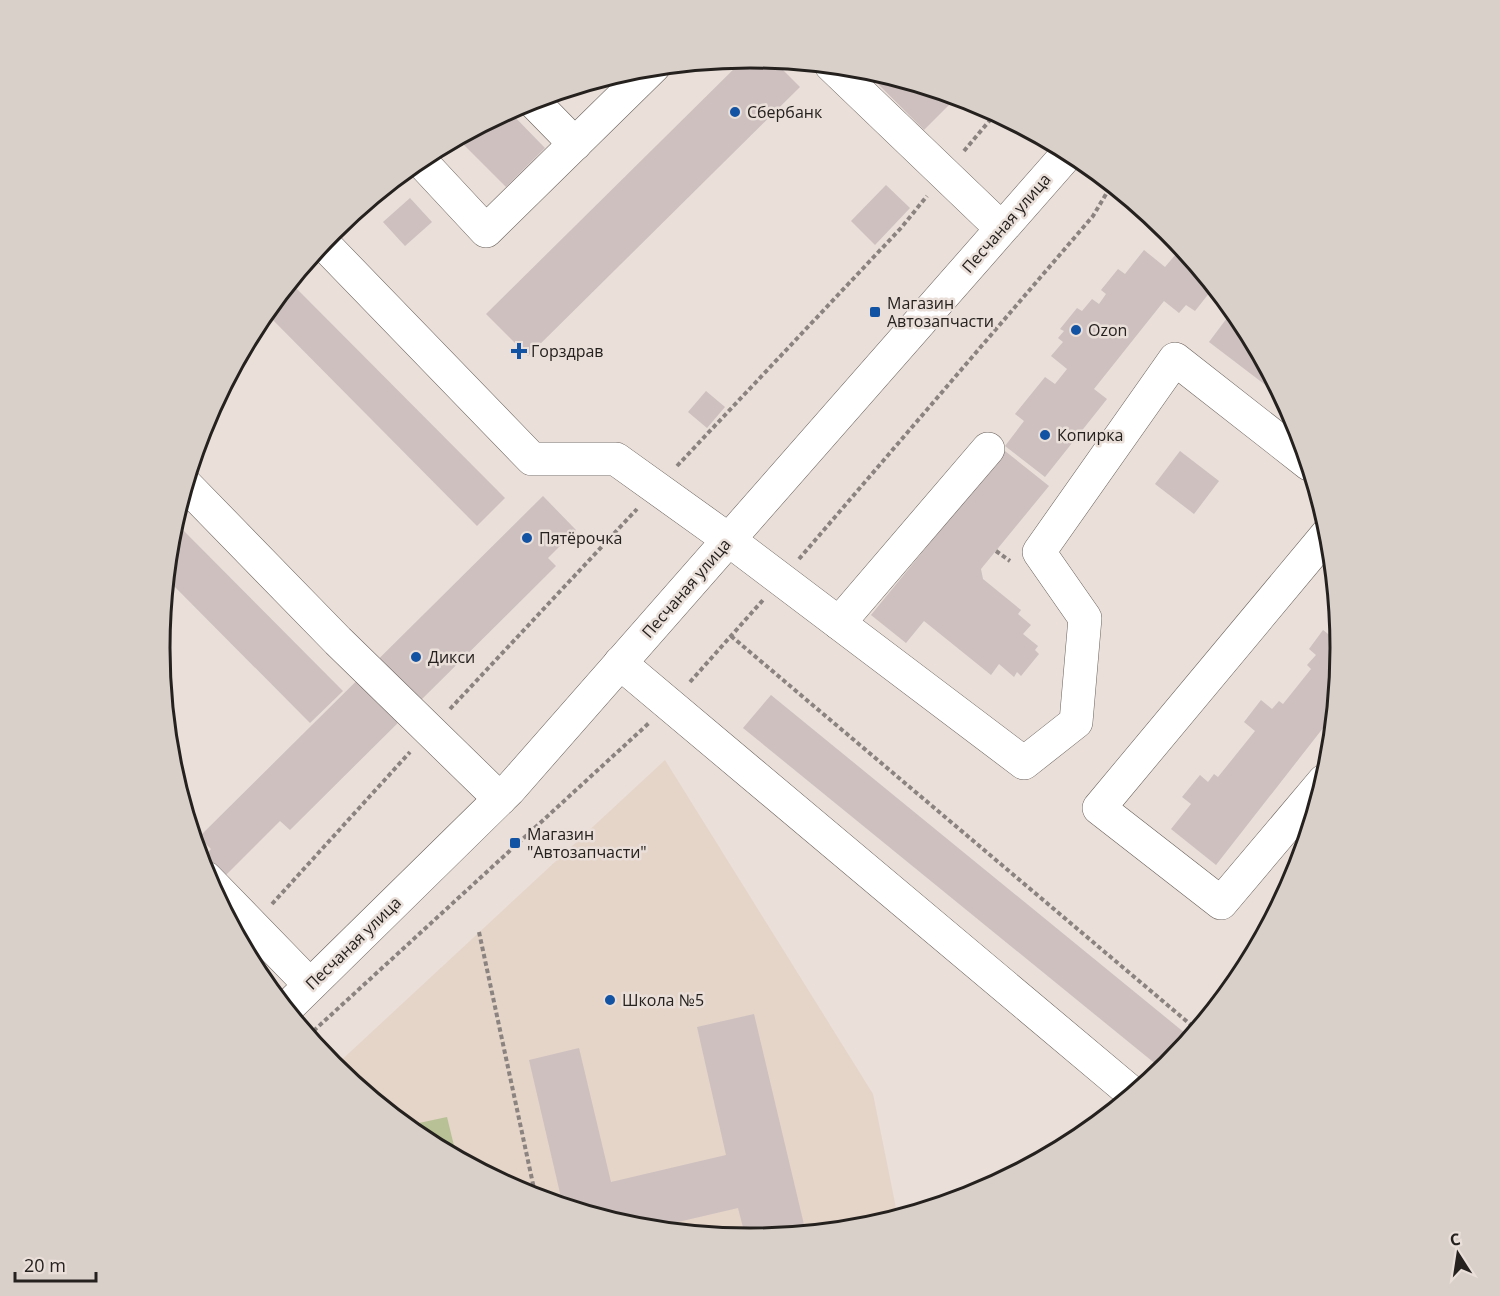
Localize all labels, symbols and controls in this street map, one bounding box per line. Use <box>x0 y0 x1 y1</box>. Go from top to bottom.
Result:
place label: Сбербанк <box>747 101 823 123</box>
marker: Сбербанк <box>728 105 742 119</box>
street label: Песчаная улица <box>957 169 1055 277</box>
place label: Магазин Автозапчасти <box>887 292 994 332</box>
marker: Магазин Автозапчасти <box>868 305 882 319</box>
place label: Ozon <box>1088 319 1127 341</box>
marker: Ozon <box>1069 323 1083 337</box>
place label: Горздрав <box>531 340 604 362</box>
marker: Горздрав <box>512 344 526 358</box>
place label: Копирка <box>1057 424 1123 446</box>
marker: Копирка <box>1038 428 1052 442</box>
place label: Пятёрочка <box>539 527 622 549</box>
marker: Пятёрочка <box>520 531 534 545</box>
street label: Песчаная улица <box>637 534 735 642</box>
place label: Дикси <box>428 646 475 668</box>
marker: Дикси <box>409 650 423 664</box>
place label: Магазин "Автозапчасти" <box>527 823 647 863</box>
marker: Магазин "Автозапчасти" <box>508 836 522 850</box>
street label: Песчаная улица <box>300 892 406 994</box>
place label: Школа №5 <box>622 989 704 1011</box>
marker: Школа №5 <box>603 993 617 1007</box>
north arrow <box>1428 1224 1488 1284</box>
text: С <box>1448 1228 1462 1251</box>
scale bar <box>15 1245 96 1283</box>
text: 20 m <box>24 1253 66 1277</box>

